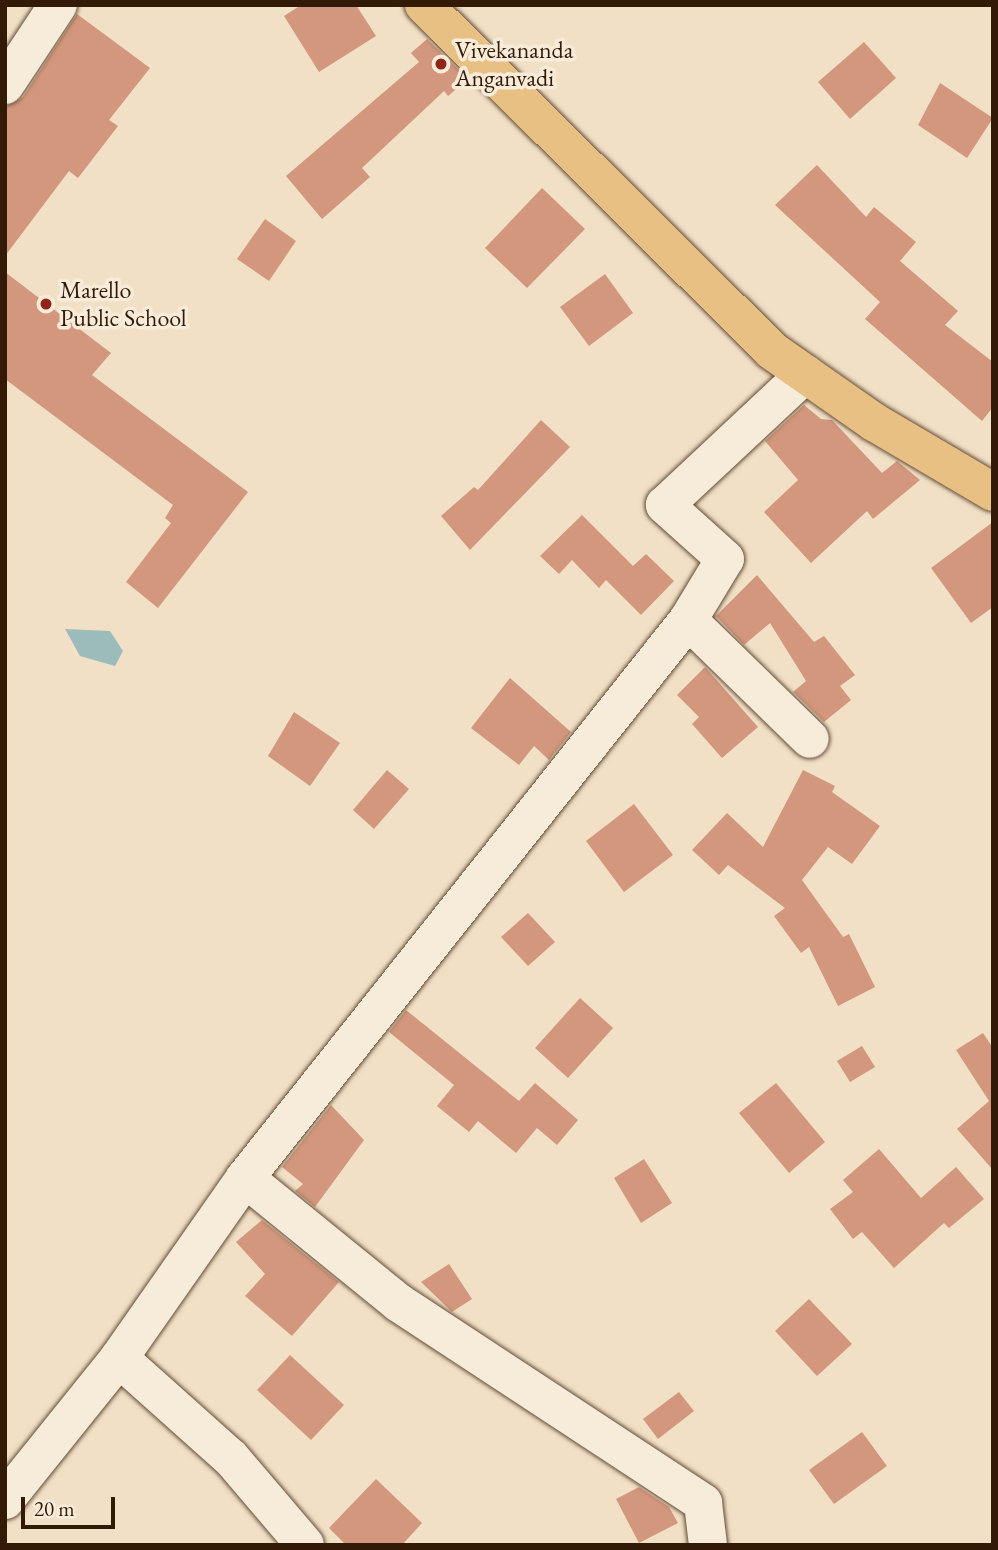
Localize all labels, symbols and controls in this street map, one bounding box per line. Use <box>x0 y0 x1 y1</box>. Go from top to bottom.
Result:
place label: Vivekananda Anganvadi <box>455 36 573 92</box>
marker: Vivekananda Anganvadi <box>433 56 449 72</box>
place label: Marello Public School <box>60 276 187 332</box>
marker: Marello Public School <box>38 296 54 312</box>
scale bar <box>24 1484 119 1528</box>
text: 20 m <box>34 1495 75 1522</box>

